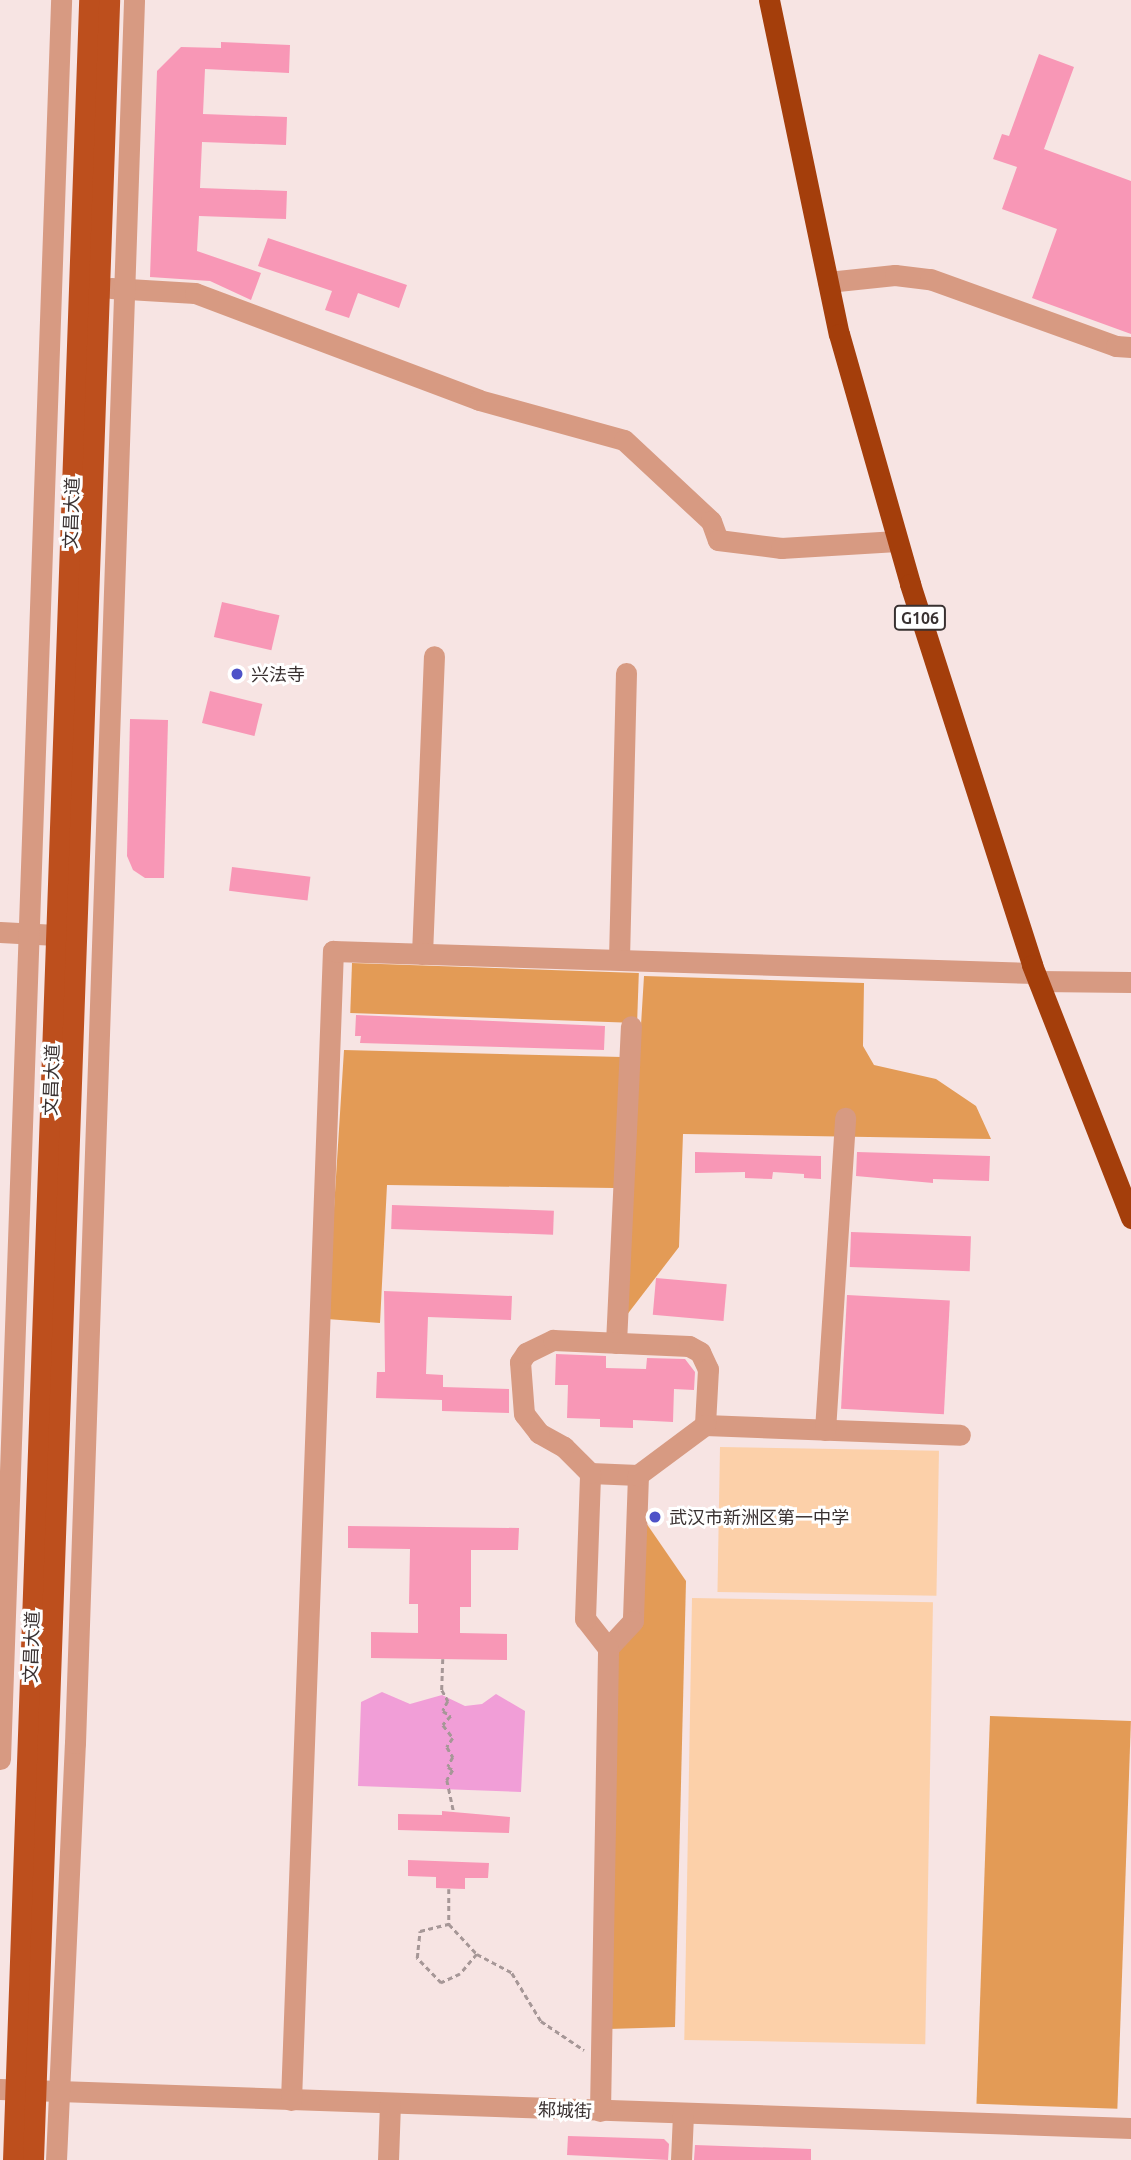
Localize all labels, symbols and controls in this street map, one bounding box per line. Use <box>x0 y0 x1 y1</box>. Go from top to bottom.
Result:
street label: 文昌大道 <box>59 477 83 549</box>
road number: G106 <box>894 606 946 631</box>
place label: 兴法寺 <box>251 663 305 685</box>
marker: 兴法寺 <box>229 666 245 682</box>
street label: 文昌大道 <box>39 1044 63 1116</box>
place label: 武汉市新洲区第一中学 <box>669 1506 849 1528</box>
marker: 武汉市新洲区第一中学 <box>647 1509 663 1525</box>
street label: 文昌大道 <box>19 1611 43 1683</box>
street label: 邾城街 <box>538 2098 592 2122</box>

